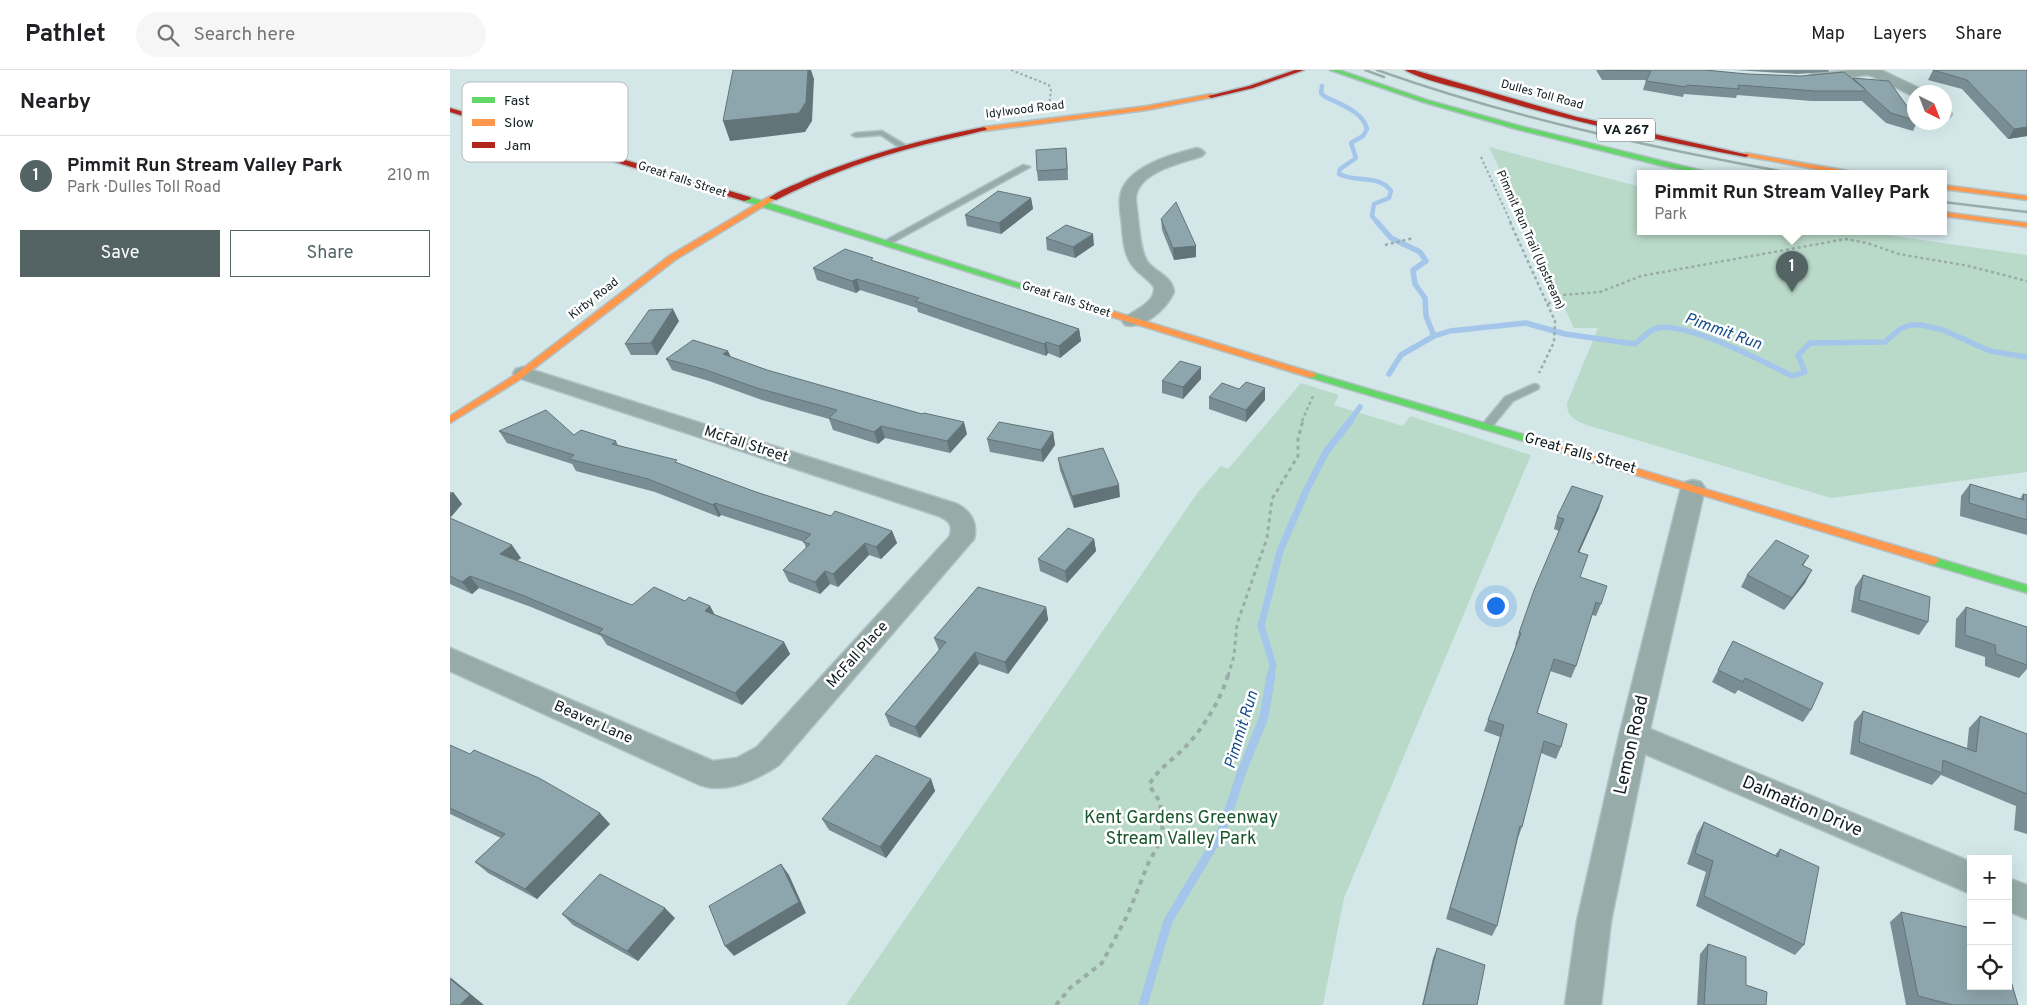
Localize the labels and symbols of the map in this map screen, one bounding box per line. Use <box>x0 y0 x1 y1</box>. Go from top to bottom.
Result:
street label: Dulles Toll Road <box>1499 76 1585 114</box>
legend <box>462 82 628 162</box>
north arrow <box>1907 85 1952 130</box>
text: Fast <box>504 93 530 110</box>
street label: Idylwood Road <box>985 97 1065 123</box>
text: Slow <box>504 115 534 132</box>
road number: VA 267 <box>1597 118 1655 142</box>
text: Jam <box>504 138 531 155</box>
street label: Great Falls Street <box>636 158 728 202</box>
street label: Pimmit Run Trail (Upstream) <box>1492 168 1568 312</box>
pin: 1 <box>1776 251 1808 292</box>
street label: Kirby Road <box>566 274 622 324</box>
street label: Great Falls Street <box>1020 278 1112 322</box>
water label: Pimmit Run <box>1682 309 1764 355</box>
street label: McFall Street <box>702 422 790 468</box>
street label: Great Falls Street <box>1522 429 1638 479</box>
your location <box>1483 593 1509 619</box>
street label: McFall Place <box>823 618 893 692</box>
water label: Pimmit Run <box>1221 688 1263 771</box>
street label: Lemon Road <box>1609 693 1655 797</box>
street label: Beaver Lane <box>551 697 635 749</box>
street label: Dalmation Drive <box>1738 771 1866 843</box>
park label: Kent Gardens Greenway Stream Valley Park <box>1084 807 1278 851</box>

